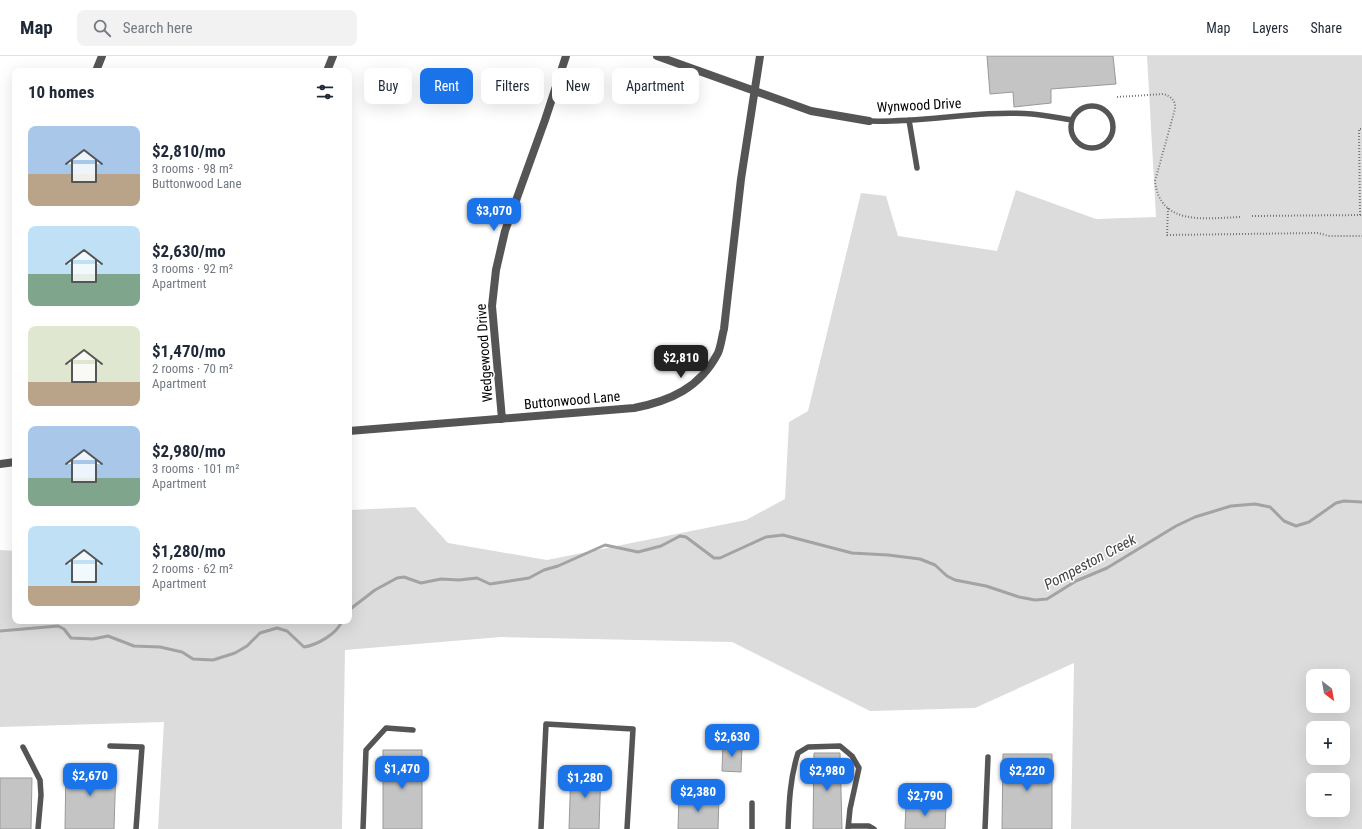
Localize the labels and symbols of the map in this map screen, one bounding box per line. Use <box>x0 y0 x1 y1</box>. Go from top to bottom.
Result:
street label: Wynwood Drive <box>876 95 962 115</box>
pin: $3,070 <box>461 198 527 232</box>
street label: Wedgewood Drive <box>473 303 495 403</box>
pin: $2,810 <box>648 345 714 379</box>
street label: Buttonwood Lane <box>523 388 621 412</box>
water label: Pompeston Creek <box>1041 530 1139 594</box>
north arrow <box>1306 669 1350 713</box>
pin: $2,630 <box>699 724 765 758</box>
pin: $1,470 <box>369 756 435 790</box>
pin: $2,980 <box>794 758 860 792</box>
pin: $2,220 <box>994 758 1060 792</box>
pin: $2,670 <box>57 763 123 797</box>
pin: $1,280 <box>552 765 618 799</box>
pin: $2,380 <box>665 779 731 813</box>
pin: $2,790 <box>892 783 958 817</box>

